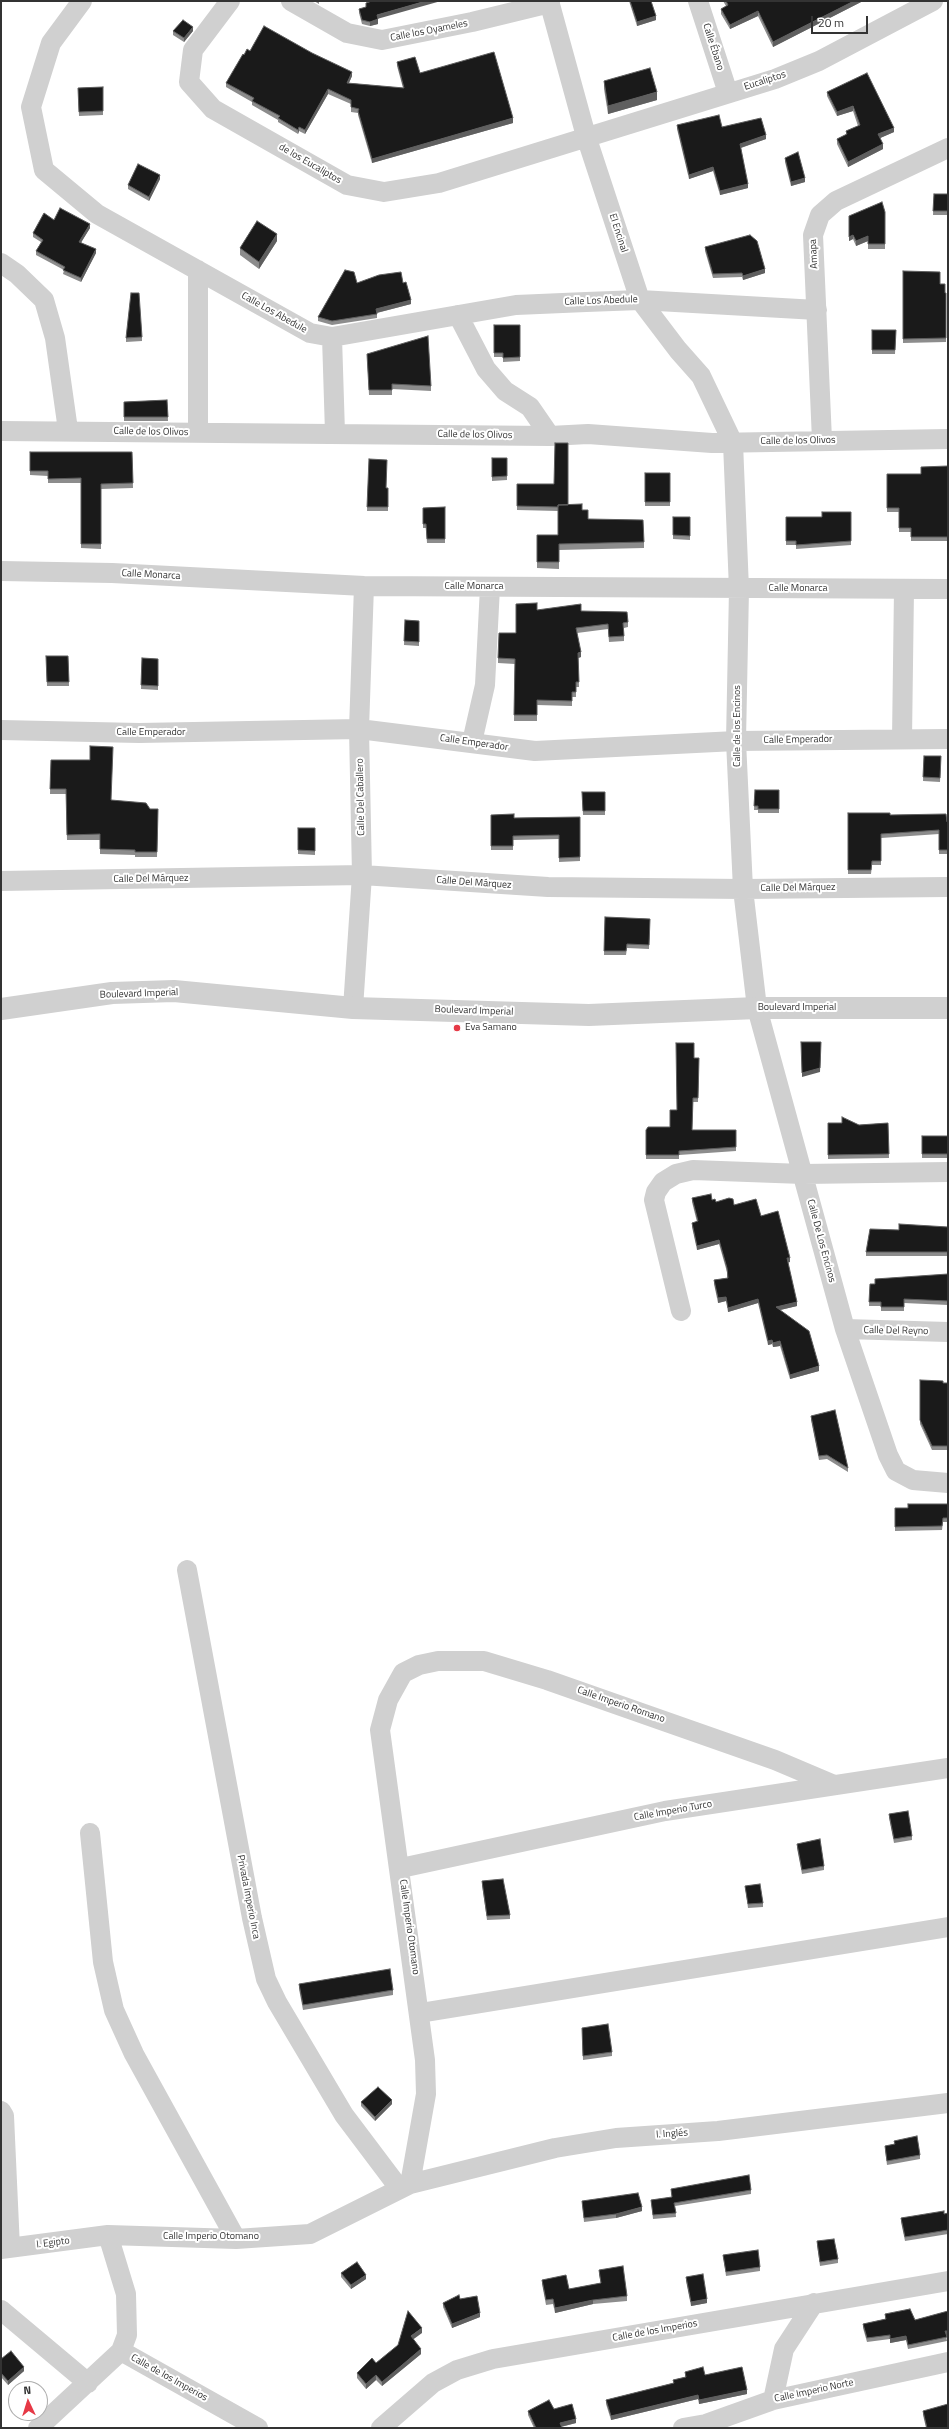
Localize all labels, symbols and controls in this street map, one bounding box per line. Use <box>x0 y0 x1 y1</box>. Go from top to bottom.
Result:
scale bar <box>813 8 870 34</box>
text: 20 m <box>818 13 844 32</box>
street label: Calle los Oyameles <box>389 18 469 44</box>
street label: Calle Ébano <box>700 22 726 72</box>
street label: Eucaliptos <box>743 69 787 93</box>
street label: de los Eucaliptos <box>277 141 343 187</box>
street label: El Encinal <box>606 212 630 254</box>
street label: Amapa <box>807 239 821 269</box>
street label: Calle Los Abedule <box>239 290 309 336</box>
street label: Calle Los Abedule <box>564 294 638 308</box>
street label: Calle de los Olivos <box>113 425 189 439</box>
street label: Calle de los Olivos <box>437 428 513 442</box>
street label: Calle de los Olivos <box>760 434 836 448</box>
street label: Calle Monarca <box>121 567 181 583</box>
street label: Calle Monarca <box>444 581 504 593</box>
street label: Calle Monarca <box>768 583 828 595</box>
street label: Calle de los Encinos <box>732 685 744 767</box>
street label: Calle Emperador <box>116 727 186 739</box>
street label: Calle Emperador <box>439 732 509 754</box>
street label: Calle Emperador <box>763 733 833 747</box>
street label: Calle Del Caballero <box>354 758 368 836</box>
street label: Calle Del Márquez <box>113 872 189 886</box>
street label: Calle Del Márquez <box>436 874 512 892</box>
street label: Calle Del Márquez <box>760 881 836 895</box>
street label: Boulevard Imperial <box>99 987 179 1001</box>
street label: Boulevard Imperial <box>758 1002 836 1014</box>
street label: Boulevard Imperial <box>434 1004 514 1018</box>
place label: Eva Samano <box>465 1022 517 1034</box>
marker: Eva Samano <box>452 1023 462 1033</box>
street label: Calle De Los Encinos <box>804 1198 838 1284</box>
street label: Calle Del Reyno <box>863 1324 929 1338</box>
street label: Calle Imperio Romano <box>576 1684 666 1726</box>
street label: Calle Imperio Turco <box>633 1798 713 1824</box>
street label: Privada Imperio Inca <box>234 1854 262 1940</box>
street label: Calle Imperio Otomano <box>396 1879 422 1975</box>
street label: I. Inglés <box>656 2127 688 2141</box>
street label: Calle Imperio Otomano <box>163 2231 259 2243</box>
street label: I. Egipto <box>36 2235 70 2251</box>
street label: Calle de los Imperios <box>612 2318 698 2344</box>
street label: Calle de los Imperios <box>128 2352 210 2404</box>
street label: Calle Imperio Norte <box>773 2377 855 2405</box>
north arrow <box>8 2381 48 2421</box>
text: N <box>23 2382 32 2398</box>

